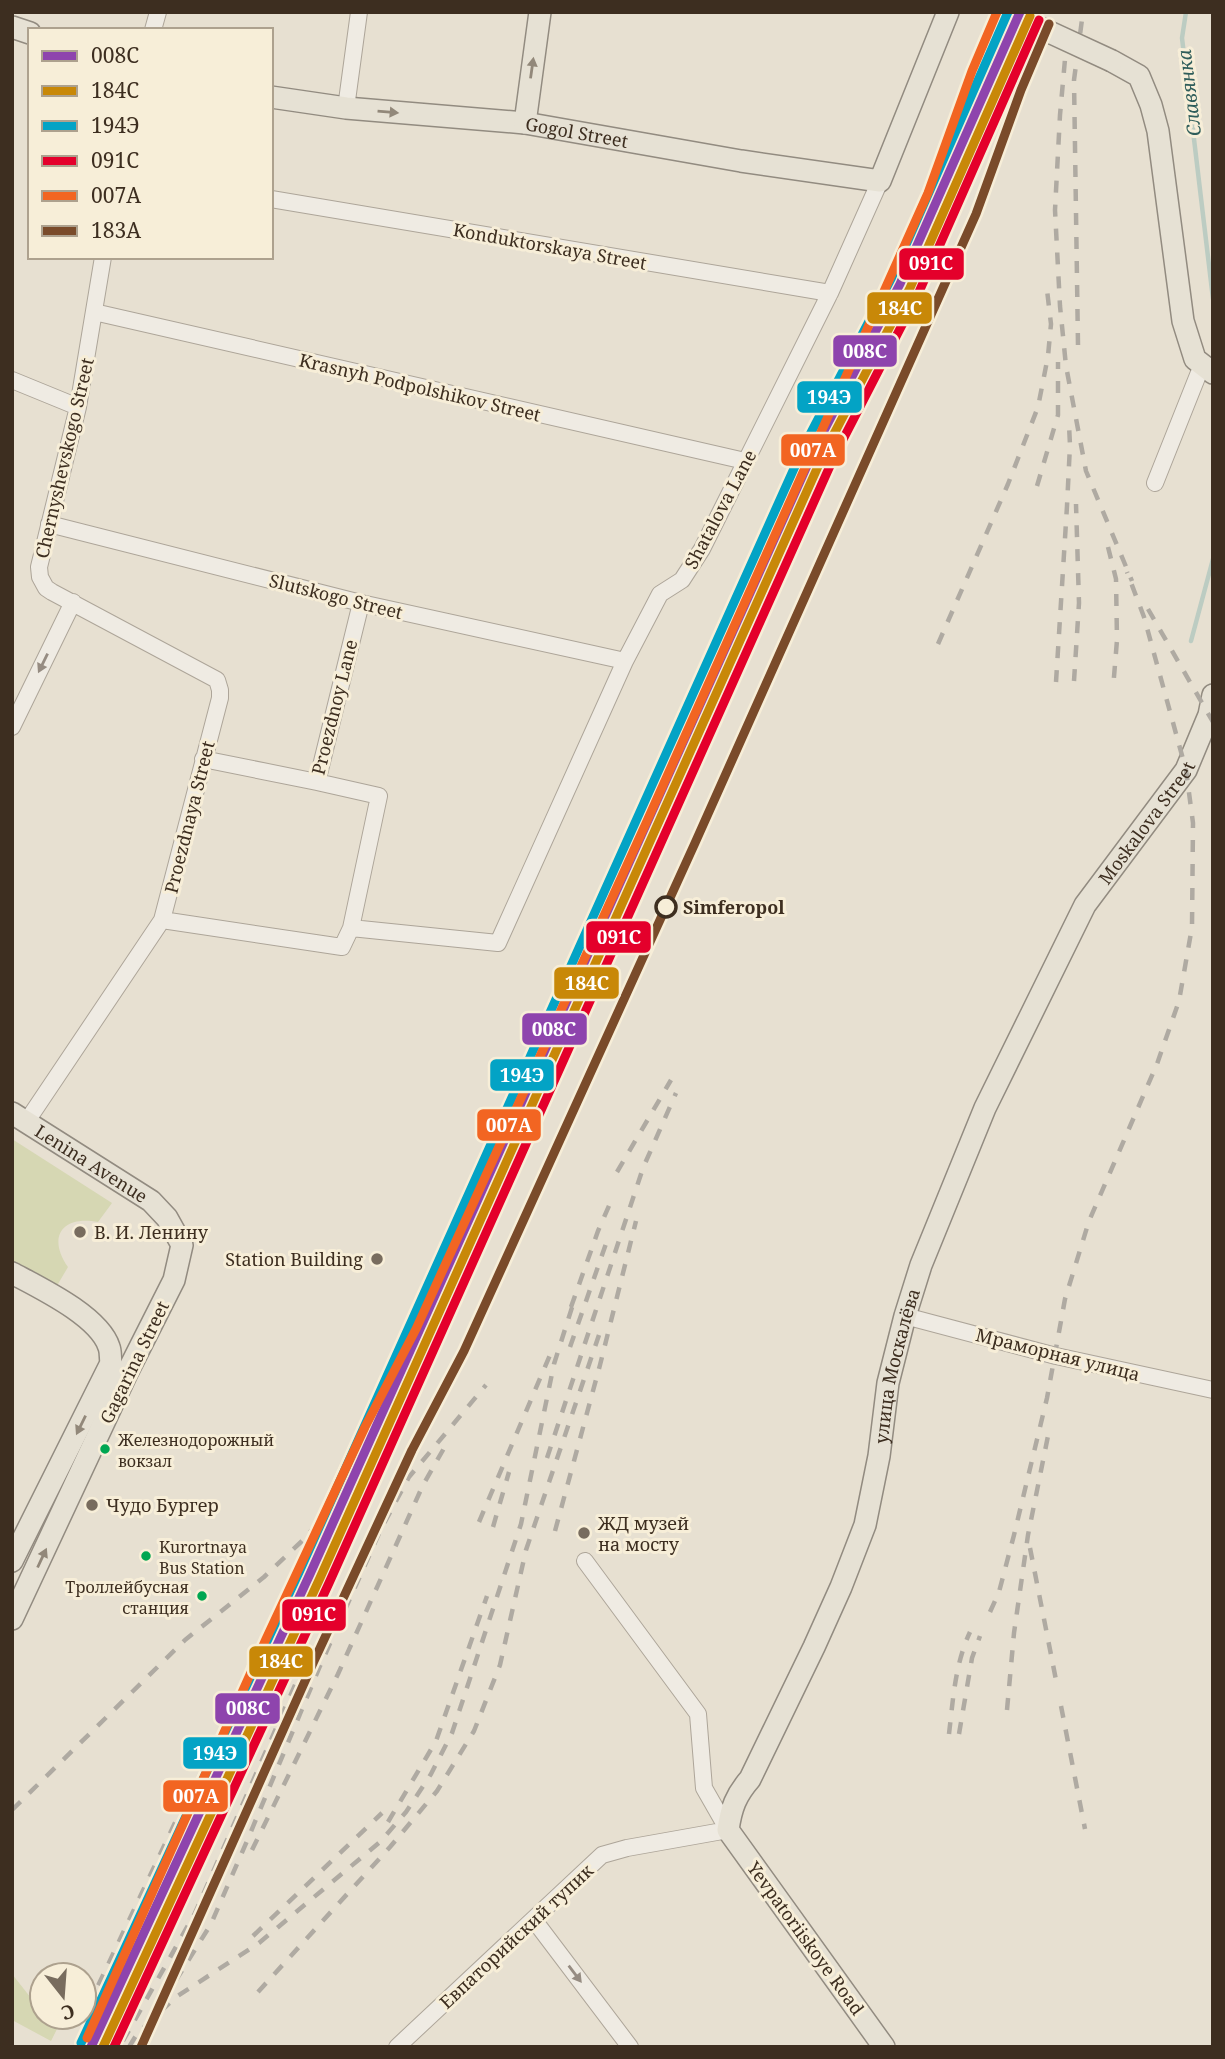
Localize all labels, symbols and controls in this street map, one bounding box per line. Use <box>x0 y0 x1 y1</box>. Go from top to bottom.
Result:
legend <box>28 28 273 259</box>
text: 008С <box>91 41 139 69</box>
water label: Славянка <box>1171 48 1207 138</box>
one-way arrow <box>527 56 538 78</box>
text: 184С <box>91 76 139 104</box>
one-way arrow <box>377 107 399 118</box>
text: 194Э <box>91 111 139 139</box>
street label: Gogol Street <box>524 111 630 153</box>
text: 091С <box>91 146 139 174</box>
text: 007А <box>91 181 141 209</box>
text: 183А <box>91 216 141 244</box>
street label: Konduktorskaya Street <box>451 217 649 275</box>
line badge: 091С <box>898 247 965 281</box>
text: 091С <box>909 250 953 276</box>
line badge: 184С <box>866 291 933 325</box>
text: 184С <box>878 295 922 321</box>
line badge: 008С <box>832 334 898 368</box>
text: 008С <box>843 338 887 364</box>
street label: Krasnyh Podpolshikov Street <box>297 348 543 426</box>
street label: Chernyshevskogo Street <box>29 355 99 561</box>
line badge: 194Э <box>796 380 863 414</box>
text: 194Э <box>807 384 851 410</box>
line badge: 007А <box>780 433 846 467</box>
text: 007А <box>790 437 837 463</box>
street label: Shatalova Lane <box>679 445 761 573</box>
street label: Slutskogo Street <box>267 568 405 624</box>
street label: Proezdnoy Lane <box>306 637 362 777</box>
one-way arrow <box>37 653 48 673</box>
street label: Proezdnaya Street <box>158 738 220 896</box>
street label: Moskalova Street <box>1093 758 1200 889</box>
place label: Simferopol <box>683 895 785 919</box>
marker: Simferopol <box>655 896 677 918</box>
line badge: 091С <box>585 920 652 954</box>
text: 091С <box>597 924 641 950</box>
line badge: 184С <box>553 966 620 1000</box>
text: 184С <box>565 970 609 996</box>
line badge: 008С <box>521 1012 588 1046</box>
text: 008С <box>532 1016 576 1042</box>
line badge: 194Э <box>489 1058 555 1092</box>
text: 194Э <box>500 1062 544 1088</box>
line badge: 007А <box>476 1108 542 1142</box>
text: 007А <box>486 1112 533 1138</box>
street label: Lenina Avenue <box>30 1119 152 1208</box>
place label: В. И. Ленину <box>94 1220 209 1244</box>
marker: В. И. Ленину <box>72 1224 88 1240</box>
place label: Station Building <box>225 1247 363 1271</box>
marker: Station Building <box>369 1251 385 1267</box>
street label: улица Москалёва <box>869 1285 925 1445</box>
street label: Gagarina Street <box>94 1297 174 1427</box>
street label: Мраморная улица <box>973 1322 1143 1386</box>
one-way arrow <box>76 1415 87 1435</box>
place label: Железнодорожный вокзал <box>117 1429 274 1472</box>
marker: Железнодорожный вокзал <box>98 1442 112 1456</box>
place label: Чудо Бургер <box>106 1493 219 1517</box>
marker: Чудо Бургер <box>84 1497 100 1513</box>
place label: ЖД музей на мосту <box>597 1511 689 1556</box>
marker: ЖД музей на мосту <box>576 1525 592 1541</box>
place label: Kurortnaya Bus Station <box>159 1536 247 1579</box>
one-way arrow <box>36 1548 48 1568</box>
marker: Kurortnaya Bus Station <box>139 1549 153 1563</box>
place label: Троллейбусная станция <box>65 1576 189 1619</box>
marker: Троллейбусная станция <box>195 1589 209 1603</box>
line badge: 091С <box>281 1598 347 1632</box>
text: 091С <box>292 1601 336 1627</box>
line badge: 184С <box>248 1645 314 1678</box>
text: 184С <box>259 1648 303 1674</box>
line badge: 008С <box>214 1692 281 1725</box>
text: 008С <box>226 1695 270 1721</box>
line badge: 194Э <box>182 1736 248 1770</box>
text: 194Э <box>193 1740 237 1766</box>
line badge: 007А <box>162 1779 229 1813</box>
text: 007А <box>173 1783 220 1809</box>
street label: Yevpatoriiskoye Road <box>742 1856 870 2020</box>
street label: Евпаторийский тупик <box>434 1858 598 2014</box>
north arrow <box>28 1961 98 2031</box>
one-way arrow <box>568 1965 582 1984</box>
text: С <box>58 1998 78 2027</box>

